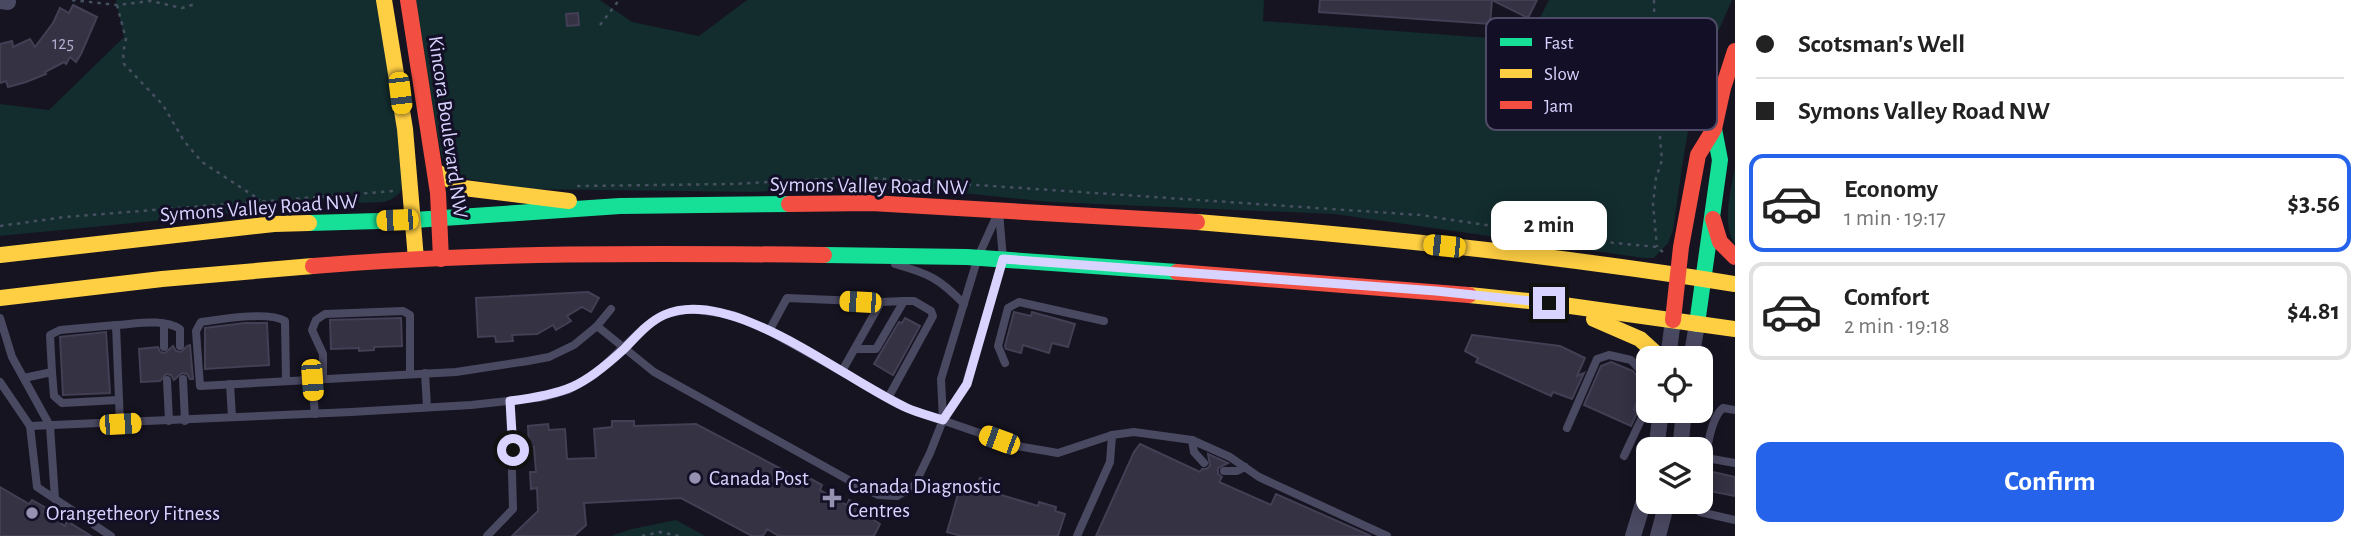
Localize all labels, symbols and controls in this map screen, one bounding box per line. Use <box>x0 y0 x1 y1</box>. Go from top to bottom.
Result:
legend <box>1486 18 1717 130</box>
text: Scotsman's Well <box>1798 31 1965 57</box>
street label: Kincora Boulevard NW <box>425 34 471 220</box>
text: Fast <box>1544 34 1574 53</box>
house number: 125 <box>52 35 74 53</box>
text: Slow <box>1544 65 1580 84</box>
car <box>388 71 413 115</box>
text: Jam <box>1544 97 1573 116</box>
text: Symons Valley Road NW <box>1798 98 2050 124</box>
icon: car <box>1760 172 1823 235</box>
street label: Symons Valley Road NW <box>770 174 969 198</box>
text: Economy <box>1844 176 1938 202</box>
text: $3.56 <box>2287 190 2340 216</box>
street label: Symons Valley Road NW <box>159 191 359 225</box>
callout: 2 min <box>1491 202 1607 250</box>
text: 1 min · 19:17 <box>1844 207 1946 230</box>
car <box>376 209 419 231</box>
text: 2 min <box>1523 214 1575 237</box>
car <box>1423 233 1466 259</box>
icon: car <box>1760 280 1823 343</box>
text: Comfort <box>1844 284 1929 310</box>
route end <box>1533 287 1565 319</box>
car <box>839 290 882 314</box>
text: $4.81 <box>2287 298 2340 324</box>
text: 2 min · 19:18 <box>1844 315 1950 338</box>
map controls <box>1636 346 1713 514</box>
button: locate <box>1636 346 1713 423</box>
car <box>301 358 324 402</box>
car <box>99 412 142 436</box>
car <box>976 423 1023 457</box>
route start <box>497 434 529 466</box>
button: layers <box>1636 437 1713 514</box>
button: Confirm <box>1756 442 2344 522</box>
place label: Canada Post <box>709 468 809 489</box>
marker: Canada Post <box>687 470 703 486</box>
place label: Canada Diagnostic Centres <box>848 476 1000 521</box>
marker: Canada Diagnostic Centres <box>822 488 842 508</box>
place label: Orangetheory Fitness <box>46 503 220 524</box>
marker: Orangetheory Fitness <box>24 505 40 521</box>

